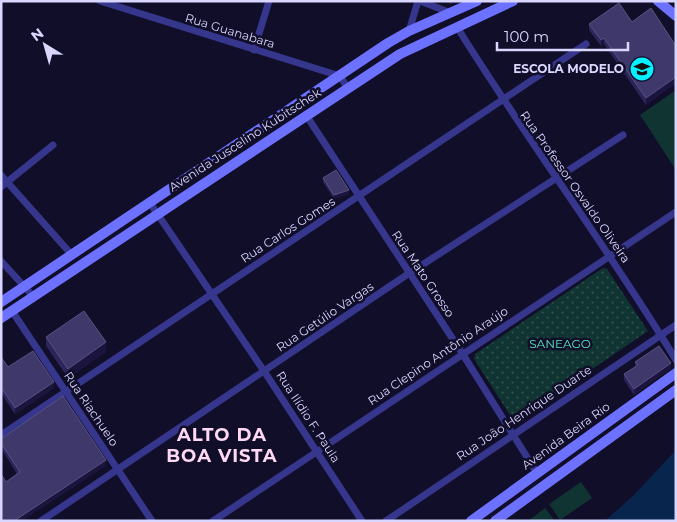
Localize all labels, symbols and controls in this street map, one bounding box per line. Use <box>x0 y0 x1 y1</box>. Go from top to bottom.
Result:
street label: Rua Guanabara <box>183 10 277 51</box>
north arrow <box>20 20 70 70</box>
scale bar <box>497 20 628 52</box>
text: N <box>27 24 47 45</box>
text: 100 m <box>504 27 549 46</box>
school or university icon: ESCOLA MODELO <box>629 56 655 82</box>
place label: ESCOLA MODELO <box>513 61 624 76</box>
street label: Avenida Juscelino Kubitschek <box>166 84 324 194</box>
street label: Rua Professor Osvaldo Oliveira <box>517 108 634 265</box>
street label: Rua Carlos Gomes <box>238 193 338 266</box>
street label: Rua Mato Grosso <box>389 227 458 320</box>
street label: Rua Getúlio Vargas <box>273 278 376 355</box>
street label: Rua Clepino Antônio Araújo <box>365 303 511 408</box>
park label: SANEAGO <box>529 336 591 351</box>
street label: Rua João Henrique Duarte <box>453 362 594 463</box>
street label: Rua Ilídio F. Paula <box>273 368 344 465</box>
street label: Rua Riachuelo <box>61 369 122 449</box>
street label: Avenida Beira Rio <box>519 399 613 473</box>
district label: ALTO DA BOA VISTA <box>166 424 278 467</box>

